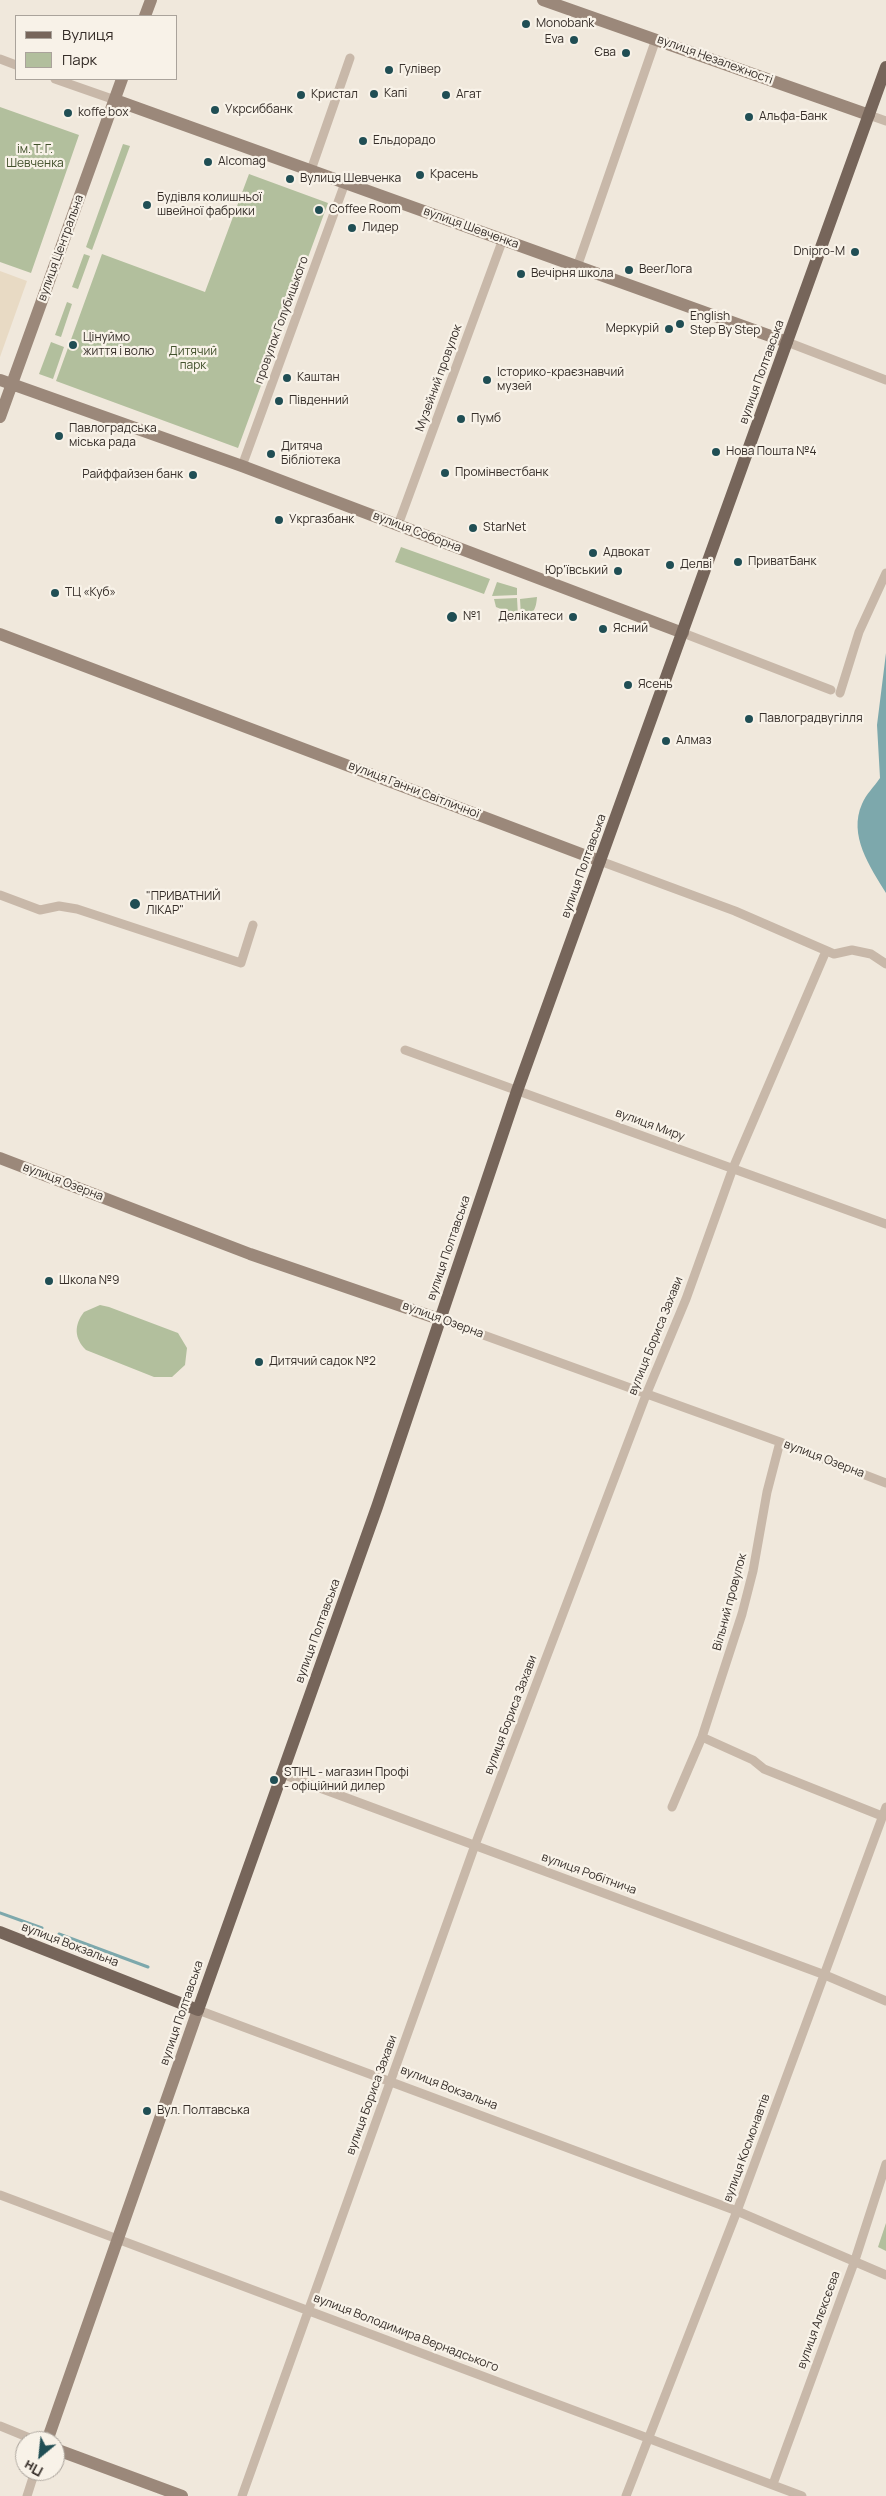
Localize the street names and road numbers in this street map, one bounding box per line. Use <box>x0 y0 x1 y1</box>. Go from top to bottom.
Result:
street label: вулиця Незалежності <box>655 32 775 88</box>
street label: вулиця Центральна <box>35 193 87 303</box>
street label: вулиця Шевченка <box>421 204 521 252</box>
street label: провулок Голубицького <box>252 254 312 386</box>
street label: вулиця Полтавська <box>736 318 788 426</box>
street label: Музейний провулок <box>413 322 465 434</box>
street label: вулиця Соборна <box>371 509 463 555</box>
street label: вулиця Ганни Світличної <box>346 758 482 822</box>
street label: вулиця Полтавська <box>558 812 610 920</box>
street label: вулиця Миру <box>613 1106 687 1144</box>
street label: вулиця Озерна <box>21 1160 105 1204</box>
street label: вулиця Полтавська <box>424 1194 474 1302</box>
street label: вулиця Бориса Захави <box>626 1275 686 1397</box>
street label: вулиця Озерна <box>401 1299 485 1341</box>
street label: вулиця Озерна <box>782 1437 866 1481</box>
street label: Вільний провулок <box>710 1552 750 1652</box>
street label: вулиця Полтавська <box>292 1577 344 1685</box>
street label: вулиця Бориса Захави <box>482 1653 540 1777</box>
street label: вулиця Робітнича <box>540 1850 638 1898</box>
street label: вулиця Вокзальна <box>19 1920 121 1970</box>
street label: вулиця Полтавська <box>157 1959 207 2067</box>
street label: вулиця Бориса Захави <box>344 2033 400 2157</box>
street label: вулиця Вокзальна <box>398 2063 500 2113</box>
street label: вулиця Космонавтів <box>721 2092 773 2204</box>
street label: вулиця Алєксєєва <box>795 2269 843 2371</box>
street label: вулиця Володимира Вернадського <box>311 2291 501 2375</box>

